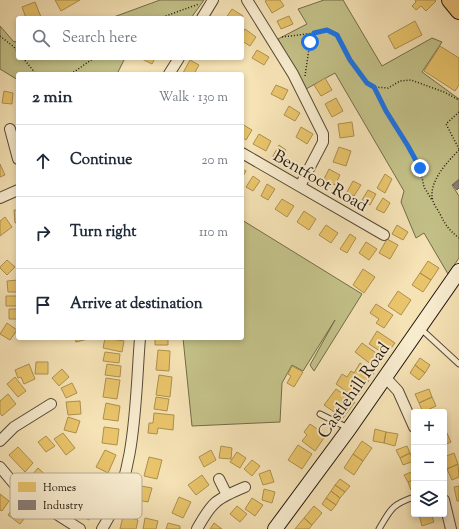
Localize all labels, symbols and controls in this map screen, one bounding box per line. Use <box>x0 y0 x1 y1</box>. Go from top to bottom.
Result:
search box <box>16 16 244 60</box>
icon: search <box>30 27 52 49</box>
text: Search here <box>62 28 137 49</box>
route start <box>301 33 319 51</box>
text: 2 min <box>32 86 73 110</box>
text: Walk · 130 m <box>159 89 228 107</box>
street label: Bentfoot Road <box>268 145 372 219</box>
icon: ahead <box>32 150 54 172</box>
text: Continue <box>70 150 132 171</box>
text: 20 m <box>202 152 228 170</box>
route end <box>411 159 429 177</box>
icon: right <box>32 222 54 244</box>
text: Turn right <box>70 222 136 243</box>
text: 110 m <box>199 224 228 242</box>
icon: arrive <box>32 294 54 316</box>
text: Arrive at destination <box>70 294 203 315</box>
street label: Castlehill Road <box>313 338 397 444</box>
map controls <box>411 409 447 517</box>
button: + <box>411 409 447 445</box>
button: − <box>411 445 447 481</box>
legend <box>10 473 142 519</box>
text: Homes <box>43 480 76 496</box>
button: layers <box>411 481 447 517</box>
text: Industry <box>43 498 84 514</box>

